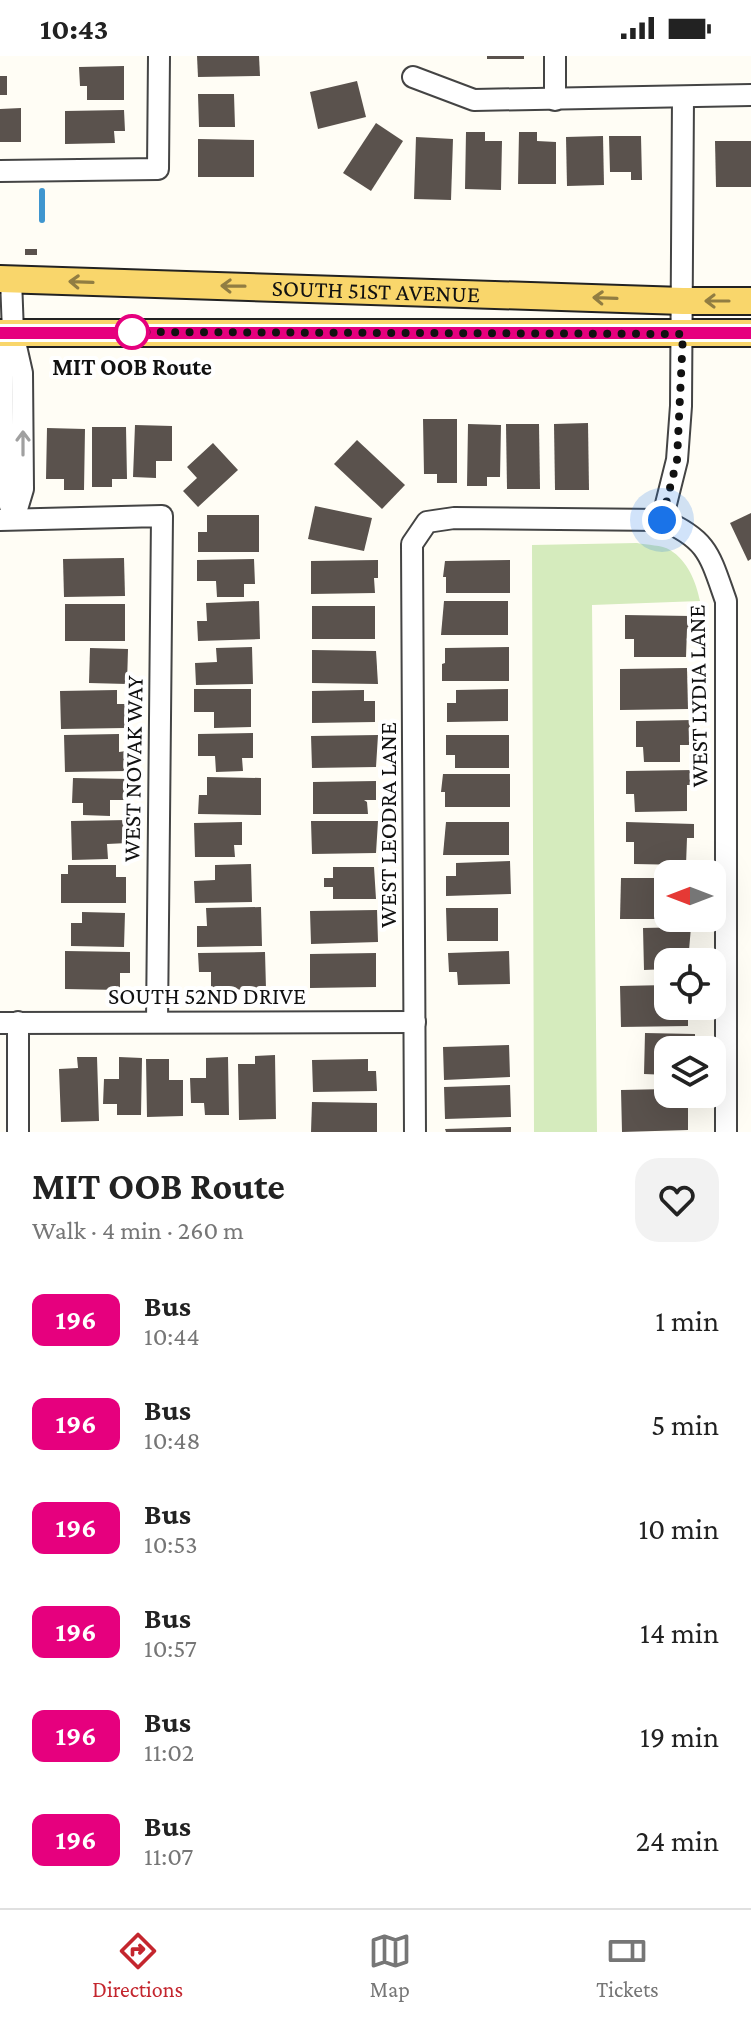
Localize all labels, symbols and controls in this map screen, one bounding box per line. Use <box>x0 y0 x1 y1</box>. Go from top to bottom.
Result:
text: 10:43 <box>40 12 108 45</box>
one-way arrow <box>68 274 95 289</box>
street label: SOUTH 51ST AVENUE <box>271 274 480 307</box>
one-way arrow <box>220 278 247 293</box>
one-way arrow <box>592 291 619 306</box>
one-way arrow <box>704 293 731 309</box>
marker: MIT OOB Route <box>115 315 149 349</box>
place label: MIT OOB Route <box>52 353 212 380</box>
one-way arrow <box>15 430 31 457</box>
your location <box>642 500 682 540</box>
street label: WEST LYDIA LANE <box>682 604 713 788</box>
street label: WEST NOVAK WAY <box>117 675 148 862</box>
street label: WEST LEODRA LANE <box>374 722 401 928</box>
north arrow <box>654 860 726 932</box>
map controls <box>654 860 726 1108</box>
button: locate <box>654 948 726 1020</box>
street label: SOUTH 52ND DRIVE <box>108 982 306 1009</box>
button: layers <box>654 1036 726 1108</box>
button: heart <box>635 1158 719 1242</box>
text: MIT OOB Route <box>32 1165 285 1207</box>
text: Walk · 4 min · 260 m <box>32 1216 244 1245</box>
text: Bus <box>144 1289 191 1322</box>
text: 196 <box>55 1304 97 1335</box>
text: 1 min <box>655 1304 719 1337</box>
text: 10:44 <box>144 1322 200 1351</box>
text: Bus <box>144 1393 191 1426</box>
text: 196 <box>55 1408 97 1439</box>
text: 5 min <box>651 1408 719 1441</box>
text: 10:48 <box>144 1426 201 1455</box>
text: Bus <box>144 1497 191 1530</box>
text: 196 <box>55 1512 97 1543</box>
text: 10 min <box>638 1512 719 1545</box>
text: 10:53 <box>144 1530 198 1559</box>
text: Bus <box>144 1601 191 1634</box>
text: 196 <box>55 1616 97 1647</box>
text: 14 min <box>640 1616 719 1649</box>
text: 10:57 <box>144 1634 197 1663</box>
text: Bus <box>144 1705 191 1738</box>
text: 196 <box>55 1720 97 1751</box>
text: 19 min <box>640 1720 719 1753</box>
text: 11:02 <box>144 1738 194 1767</box>
text: Bus <box>144 1809 191 1842</box>
text: 196 <box>55 1824 97 1855</box>
text: 24 min <box>636 1824 719 1857</box>
text: 11:07 <box>144 1842 193 1871</box>
tab: Directions <box>92 1929 183 2002</box>
tab: Map <box>368 1929 412 2002</box>
tab: Tickets <box>596 1929 659 2002</box>

